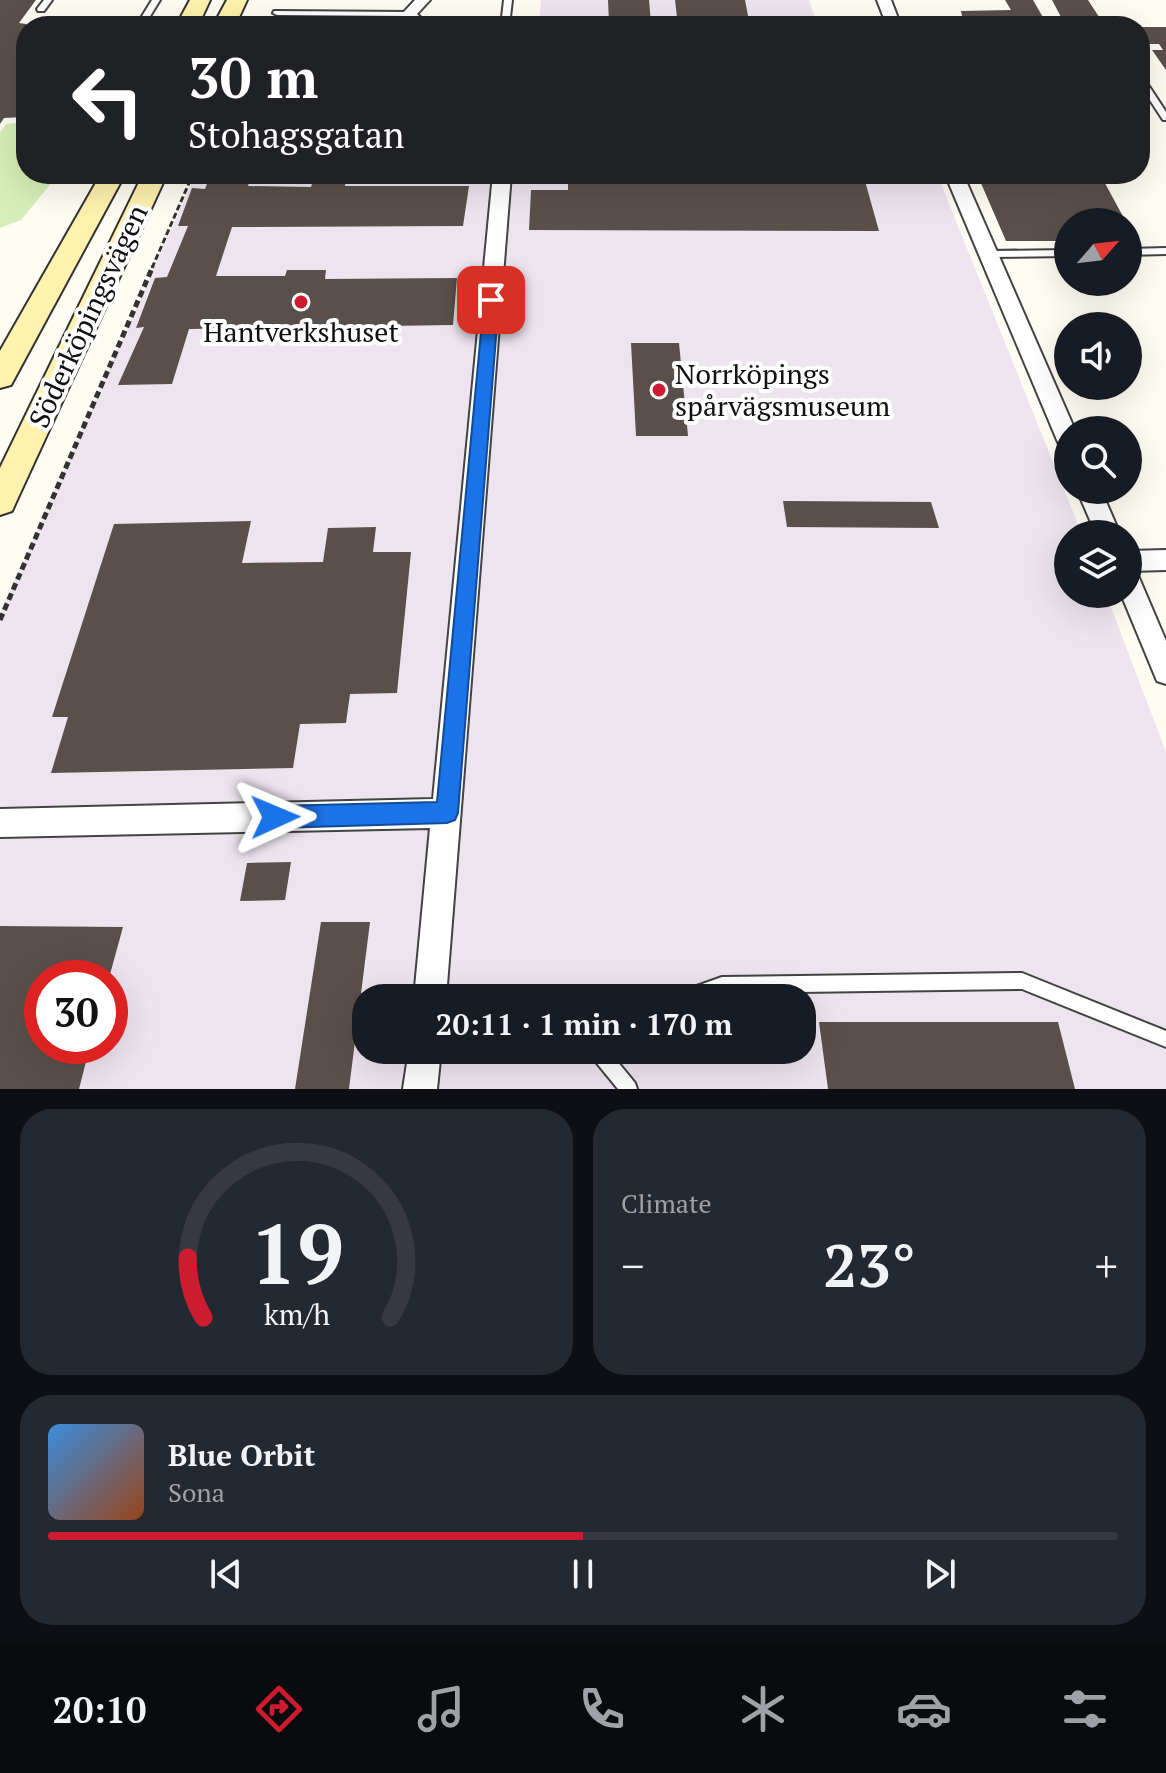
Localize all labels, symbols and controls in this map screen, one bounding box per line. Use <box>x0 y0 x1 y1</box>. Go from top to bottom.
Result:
text: 30 m <box>188 40 318 114</box>
icon: left <box>56 48 160 152</box>
text: Stohagsgatan <box>188 111 404 158</box>
street label: Söderköpingsvägen <box>20 198 156 433</box>
north arrow <box>1054 208 1142 296</box>
map controls <box>1054 208 1142 608</box>
pin <box>457 266 525 334</box>
icon: arrive <box>469 278 513 322</box>
marker: Hantverkshuset <box>292 293 310 311</box>
button: sound <box>1054 312 1142 400</box>
place label: Hantverkshuset <box>203 313 399 350</box>
place label: Norrköpings spårvägsmuseum <box>675 355 890 424</box>
marker: Norrköpings spårvägsmuseum <box>650 381 668 399</box>
button: search <box>1054 416 1142 504</box>
button: layers <box>1054 520 1142 608</box>
position arrow <box>233 775 317 859</box>
speed limit sign: 30 <box>24 960 128 1064</box>
text: 20:11 · 1 min · 170 m <box>436 1004 732 1044</box>
text: Climate <box>621 1186 712 1220</box>
text: 19 <box>249 1198 344 1308</box>
text: 23° <box>823 1225 916 1304</box>
text: − <box>621 1236 644 1295</box>
text: + <box>1095 1236 1118 1295</box>
text: km/h <box>263 1295 330 1333</box>
text: Blue Orbit <box>168 1435 315 1475</box>
text: Sona <box>168 1475 225 1509</box>
icon: previous <box>204 1552 248 1596</box>
icon: pause <box>561 1552 605 1596</box>
icon: next <box>918 1552 962 1596</box>
icon: directions <box>251 1681 307 1737</box>
icon: music <box>413 1681 469 1737</box>
icon: phone <box>574 1681 630 1737</box>
icon: climate <box>735 1681 791 1737</box>
icon: car <box>896 1681 952 1737</box>
icon: filters <box>1057 1681 1113 1737</box>
text: 20:10 <box>53 1686 146 1733</box>

